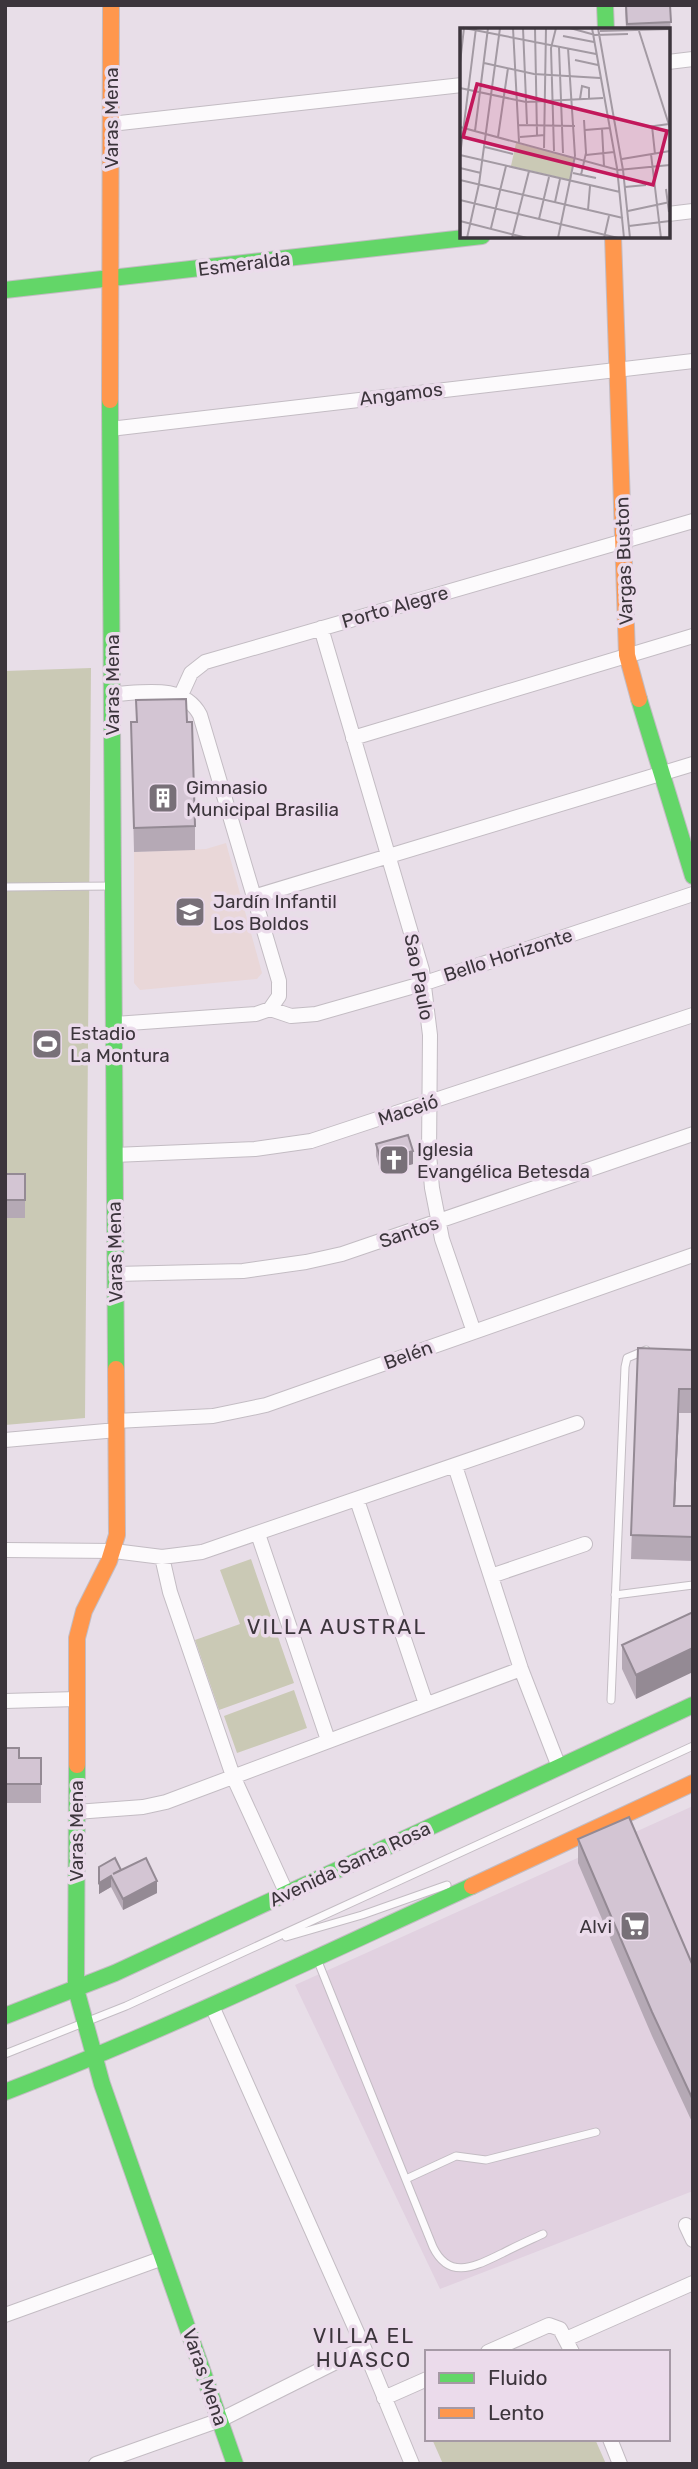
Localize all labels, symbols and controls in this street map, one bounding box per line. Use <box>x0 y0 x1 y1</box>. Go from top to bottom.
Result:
inset map <box>460 28 670 238</box>
street label: Varas Mena <box>100 67 123 169</box>
street label: Esmeralda <box>197 247 291 281</box>
street label: Angamos <box>358 377 444 411</box>
street label: Vargas Buston <box>610 496 638 626</box>
street label: Porto Alegre <box>339 581 451 633</box>
street label: Varas Mena <box>101 634 124 736</box>
place label: Gimnasio Municipal Brasilia <box>186 776 339 821</box>
building icon: Gimnasio Municipal Brasilia <box>146 781 180 815</box>
place label: Jardín Infantil Los Boldos <box>213 890 337 935</box>
school or university icon: Jardín Infantil Los Boldos <box>173 895 207 929</box>
street label: Bello Horizonte <box>441 923 575 987</box>
street label: Sao Paulo <box>399 932 439 1022</box>
place label: Estadio La Montura <box>70 1022 170 1067</box>
sports icon: Estadio La Montura <box>30 1027 64 1061</box>
street label: Maceió <box>375 1089 441 1131</box>
place label: Iglesia Evangélica Betesda <box>417 1138 590 1183</box>
church icon: Iglesia Evangélica Betesda <box>377 1143 411 1177</box>
street label: Varas Mena <box>103 1201 127 1303</box>
street label: Santos <box>376 1211 442 1253</box>
street label: Belén <box>381 1336 435 1374</box>
district label: VILLA AUSTRAL <box>247 1614 427 1639</box>
street label: Varas Mena <box>65 1780 88 1882</box>
street label: Avenida Santa Rosa <box>266 1817 434 1911</box>
supermarket icon: Alvi <box>618 1909 652 1943</box>
place label: Alvi <box>580 1915 612 1938</box>
district label: VILLA EL HUASCO <box>313 2323 415 2372</box>
street label: Varas Mena <box>178 2325 232 2429</box>
legend <box>425 2350 670 2441</box>
text: Fluido <box>488 2365 548 2390</box>
text: Lento <box>488 2400 544 2425</box>

